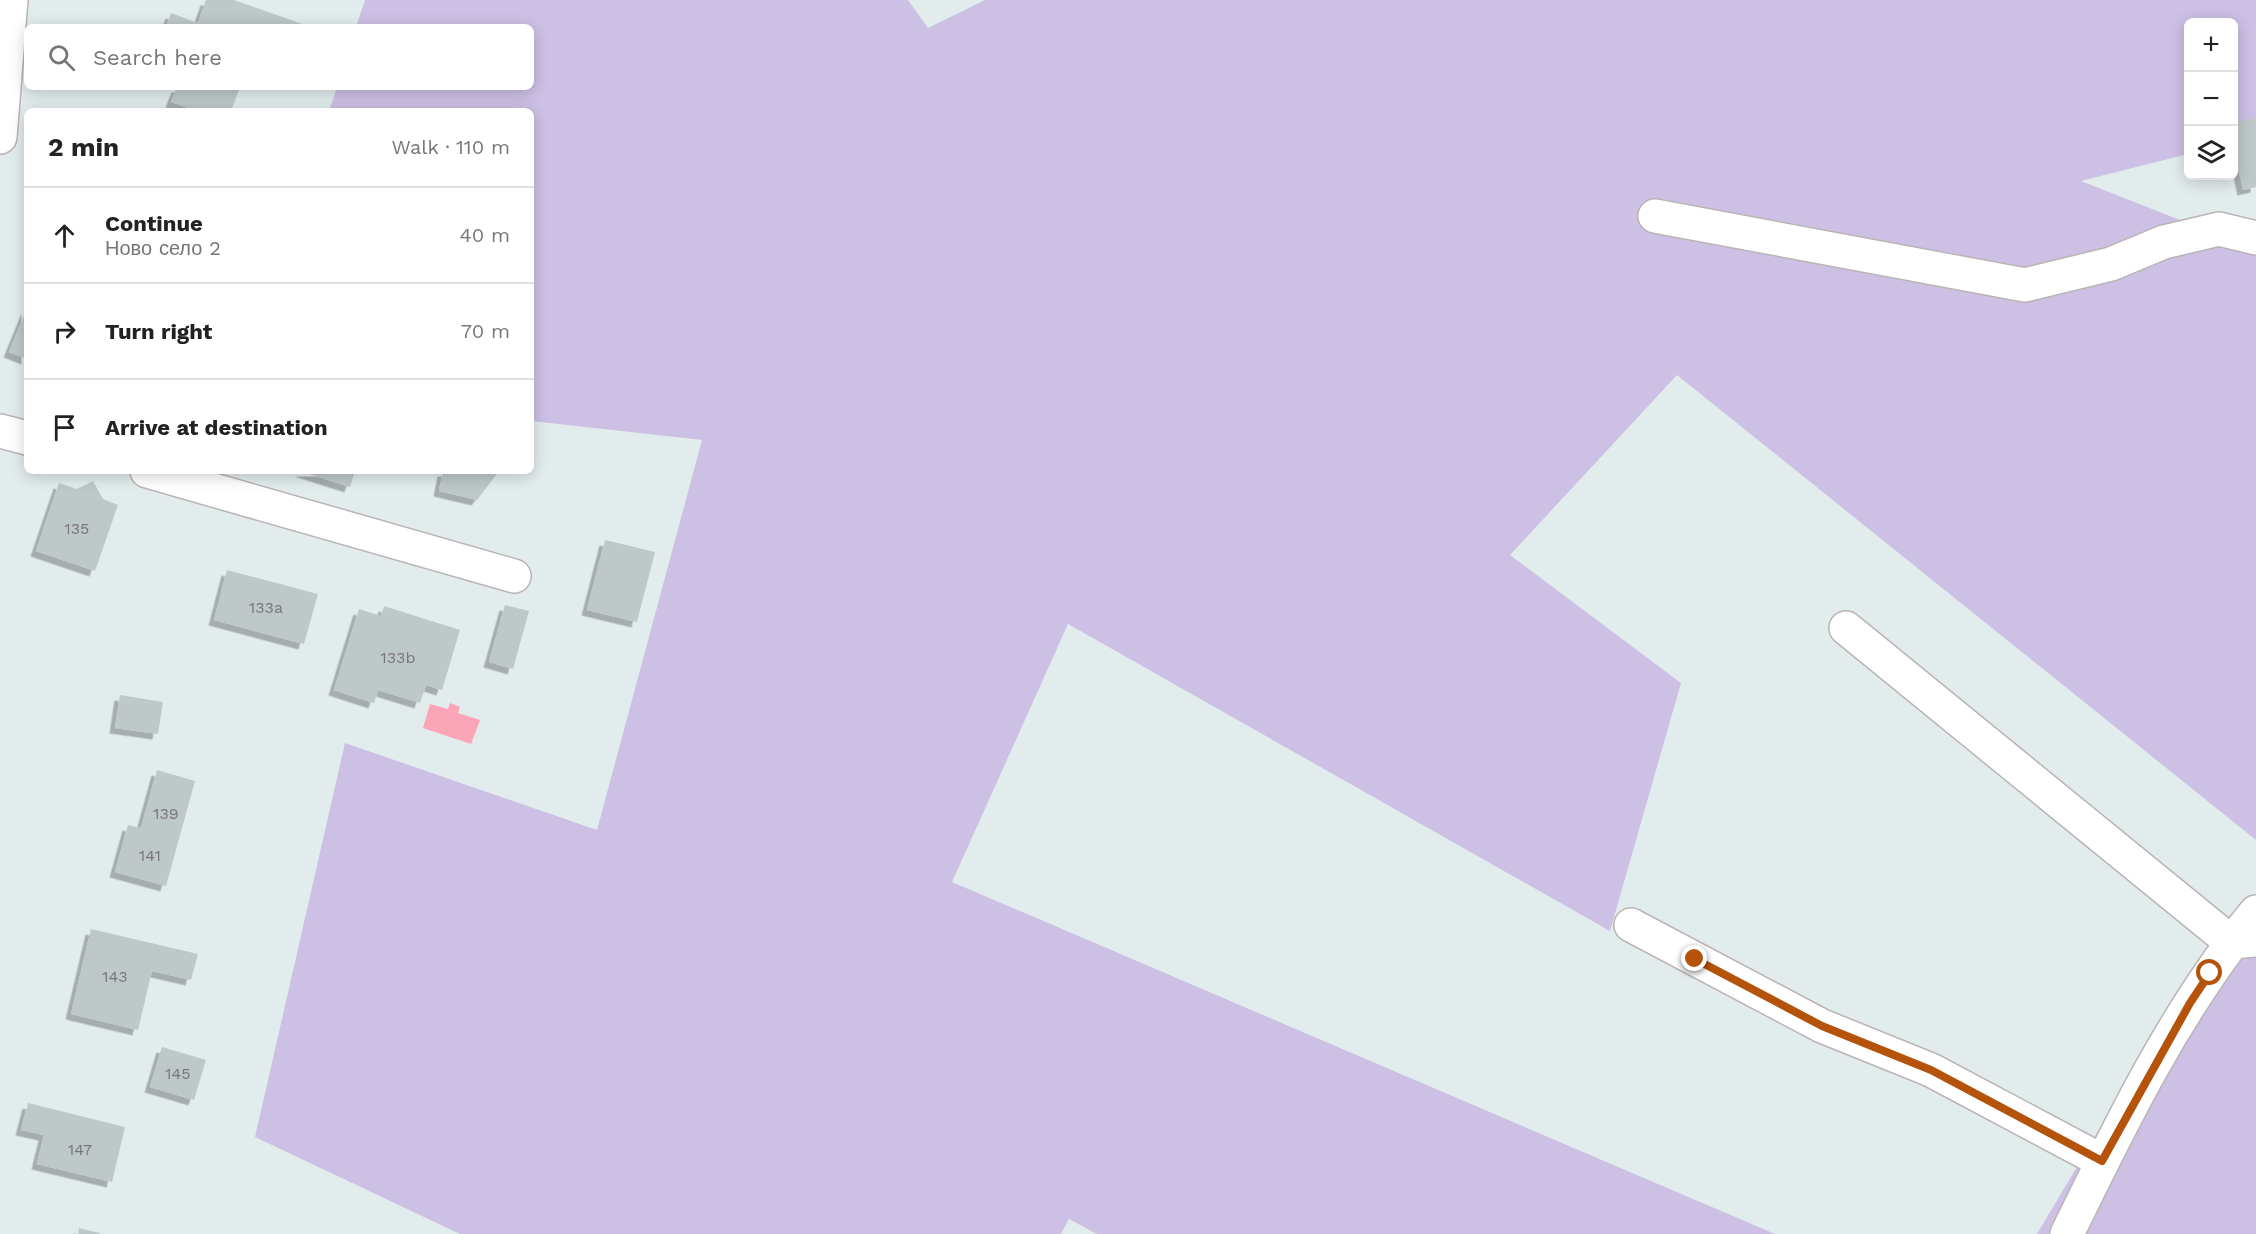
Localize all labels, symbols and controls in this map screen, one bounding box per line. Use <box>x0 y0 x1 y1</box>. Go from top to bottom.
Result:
map controls <box>2184 18 2238 180</box>
button: + <box>2184 18 2238 72</box>
search box <box>24 24 534 90</box>
icon: search <box>45 41 78 74</box>
text: Search here <box>93 45 222 70</box>
button: − <box>2184 72 2238 126</box>
button: layers <box>2184 126 2238 180</box>
text: 2 min <box>48 132 119 162</box>
text: Walk · 110 m <box>392 135 510 159</box>
text: Continue <box>105 211 203 236</box>
icon: ahead <box>48 219 81 252</box>
text: 40 m <box>459 223 510 247</box>
text: Ново село 2 <box>105 236 221 260</box>
icon: right <box>48 315 81 348</box>
text: Turn right <box>105 319 212 344</box>
text: 70 m <box>461 319 510 343</box>
icon: arrive <box>48 411 81 444</box>
text: Arrive at destination <box>105 415 328 440</box>
house number: 135 <box>65 519 89 538</box>
house number: 133a <box>249 598 283 617</box>
house number: 133b <box>381 648 415 667</box>
house number: 139 <box>153 804 179 823</box>
house number: 141 <box>139 846 161 865</box>
route end <box>1681 945 1707 971</box>
route start <box>2196 959 2222 985</box>
house number: 143 <box>102 967 128 986</box>
house number: 145 <box>165 1064 191 1083</box>
house number: 147 <box>68 1140 92 1159</box>

